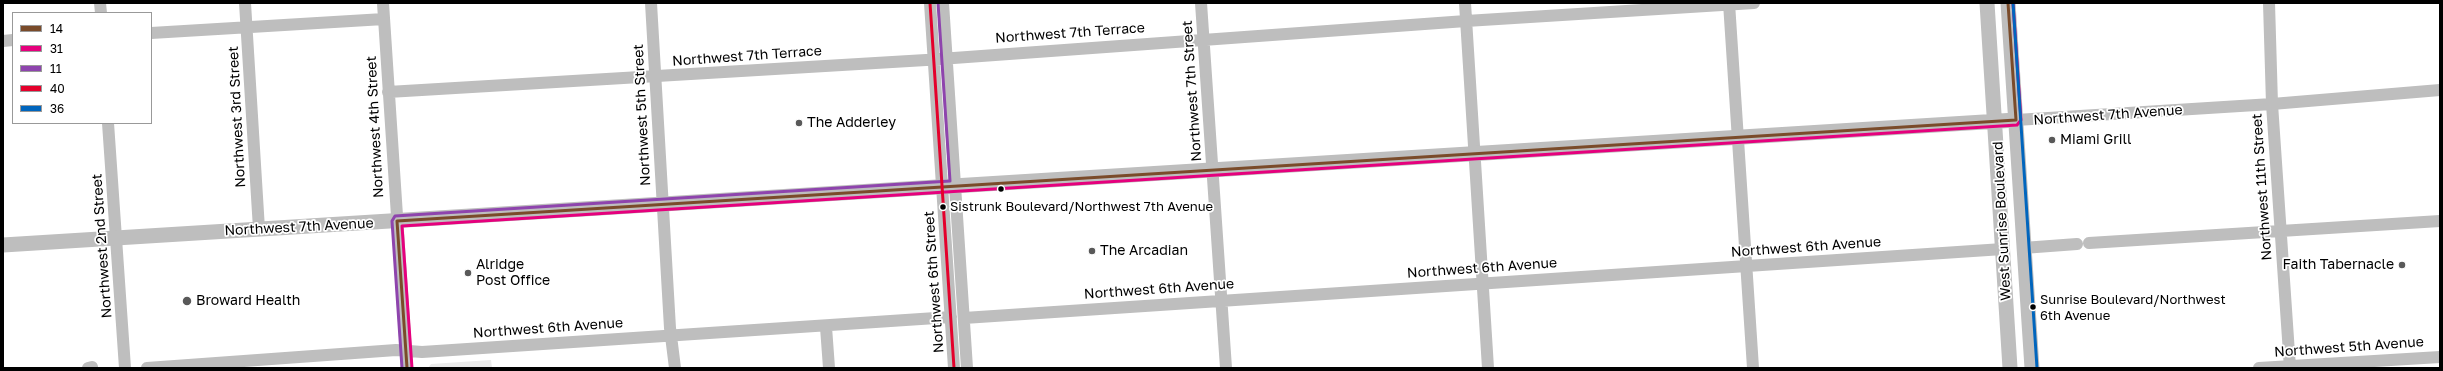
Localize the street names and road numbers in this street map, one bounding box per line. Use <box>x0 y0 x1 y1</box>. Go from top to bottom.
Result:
street label: Northwest 7th Terrace <box>995 19 1145 47</box>
street label: Northwest 7th Street <box>1179 20 1205 162</box>
street label: Northwest 7th Terrace <box>672 42 822 70</box>
street label: Northwest 5th Street <box>630 44 654 186</box>
street label: Northwest 3rd Street <box>225 46 249 188</box>
street label: Northwest 4th Street <box>363 55 387 199</box>
street label: Northwest 7th Avenue <box>2033 101 2183 129</box>
street label: Northwest 11th Street <box>2248 113 2276 261</box>
street label: West Sunrise Boulevard <box>1989 141 2015 301</box>
street label: Northwest 2nd Street <box>89 173 115 319</box>
street label: Northwest 6th Street <box>921 210 947 354</box>
street label: Northwest 7th Avenue <box>224 215 374 239</box>
street label: Northwest 6th Avenue <box>1730 233 1882 261</box>
street label: Northwest 6th Avenue <box>1406 254 1558 282</box>
street label: Northwest 6th Avenue <box>1083 275 1235 303</box>
street label: Northwest 6th Avenue <box>472 314 624 342</box>
street label: Northwest 5th Avenue <box>2274 333 2424 361</box>

